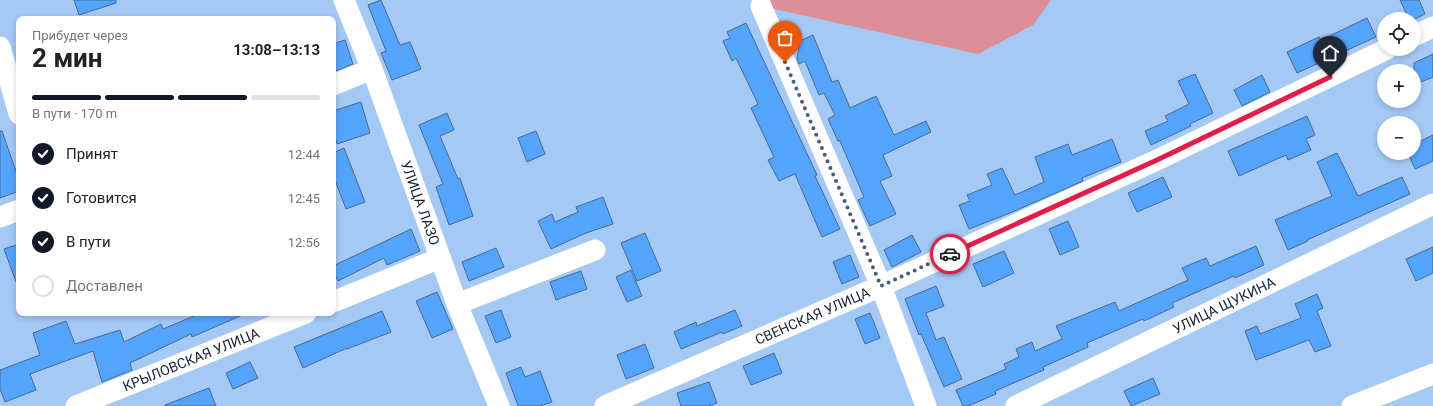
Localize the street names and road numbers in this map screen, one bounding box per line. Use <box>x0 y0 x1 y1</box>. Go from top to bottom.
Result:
street label: УЛИЦА ЛАЗО <box>398 159 443 247</box>
street label: УЛИЦА ЩУКИНА <box>1170 274 1278 337</box>
street label: СВЕНСКАЯ УЛИЦА <box>752 284 872 348</box>
street label: КРЫЛОВСКАЯ УЛИЦА <box>120 325 262 394</box>

